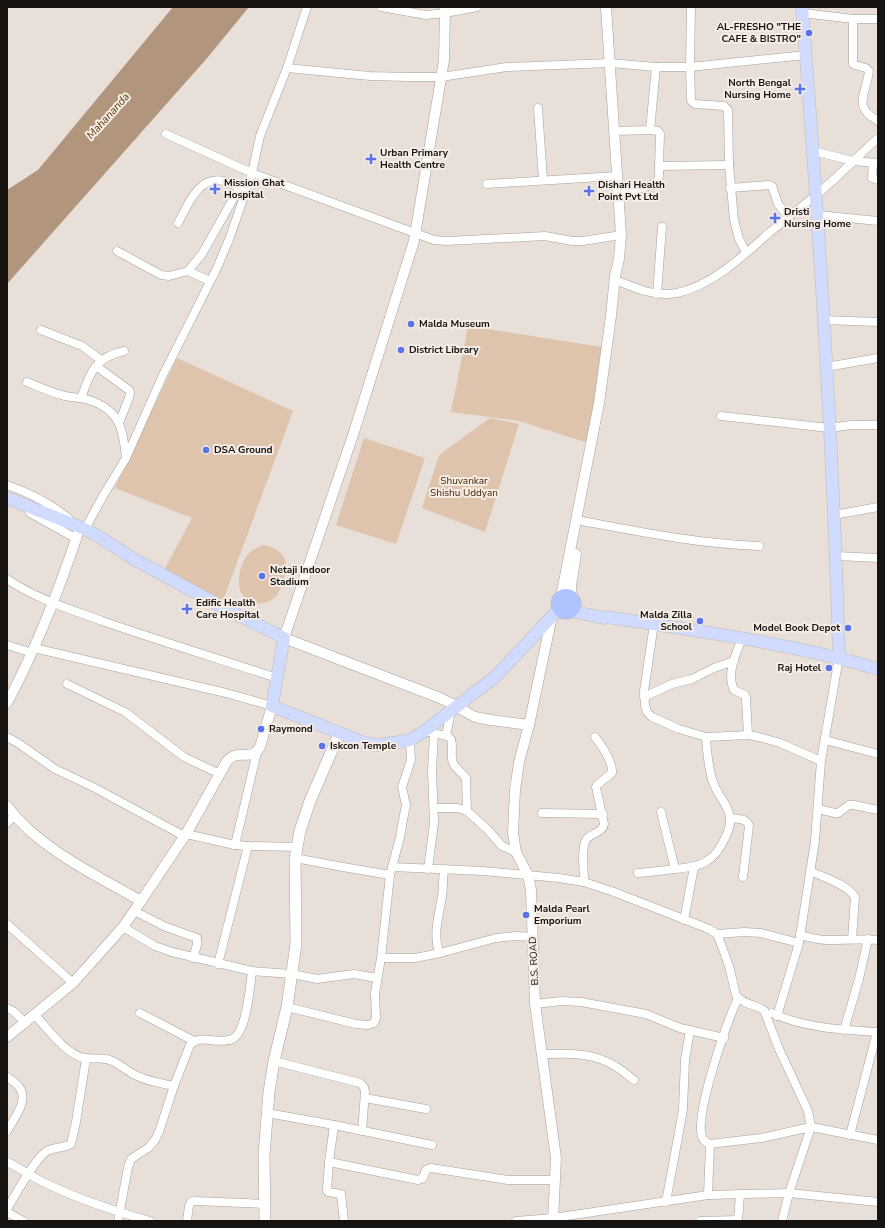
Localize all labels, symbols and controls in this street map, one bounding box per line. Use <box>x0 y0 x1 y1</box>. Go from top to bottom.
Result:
place label: AL-FRESHO "THE CAFE & BISTRO" <box>717 20 801 46</box>
marker: AL-FRESHO "THE CAFE & BISTRO" <box>804 28 814 38</box>
place label: North Bengal Nursing Home <box>724 76 792 102</box>
marker: North Bengal Nursing Home <box>794 83 806 95</box>
water label: Mahananda <box>83 89 133 143</box>
place label: Urban Primary Health Centre <box>380 146 449 172</box>
marker: Urban Primary Health Centre <box>365 153 377 165</box>
place label: Mission Ghat Hospital <box>224 176 285 202</box>
place label: Dishari Health Point Pvt Ltd <box>598 178 665 204</box>
marker: Mission Ghat Hospital <box>209 183 221 195</box>
marker: Dishari Health Point Pvt Ltd <box>583 185 595 197</box>
place label: Dristi Nursing Home <box>784 205 851 231</box>
marker: Dristi Nursing Home <box>769 212 781 224</box>
place label: Malda Museum <box>419 317 490 331</box>
marker: Malda Museum <box>406 319 416 329</box>
place label: District Library <box>409 343 479 357</box>
marker: District Library <box>396 345 406 355</box>
place label: DSA Ground <box>214 443 273 457</box>
marker: DSA Ground <box>201 445 211 455</box>
park label: Shuvankar Shishu Uddyan <box>430 474 498 500</box>
place label: Netaji Indoor Stadium <box>270 563 330 589</box>
marker: Netaji Indoor Stadium <box>257 571 267 581</box>
place label: Edific Health Care Hospital <box>196 596 260 622</box>
marker: Edific Health Care Hospital <box>181 603 193 615</box>
place label: Malda Zilla School <box>640 608 693 634</box>
marker: Malda Zilla School <box>695 616 705 626</box>
place label: Model Book Depot <box>753 621 840 635</box>
marker: Model Book Depot <box>843 623 853 633</box>
place label: Raj Hotel <box>778 661 822 675</box>
marker: Raj Hotel <box>824 663 834 673</box>
place label: Raymond <box>269 722 313 736</box>
marker: Raymond <box>256 724 266 734</box>
place label: Iskcon Temple <box>330 739 397 753</box>
marker: Iskcon Temple <box>317 741 327 751</box>
place label: Malda Pearl Emporium <box>534 902 591 928</box>
marker: Malda Pearl Emporium <box>521 910 531 920</box>
street label: B.S. ROAD <box>526 936 542 986</box>

